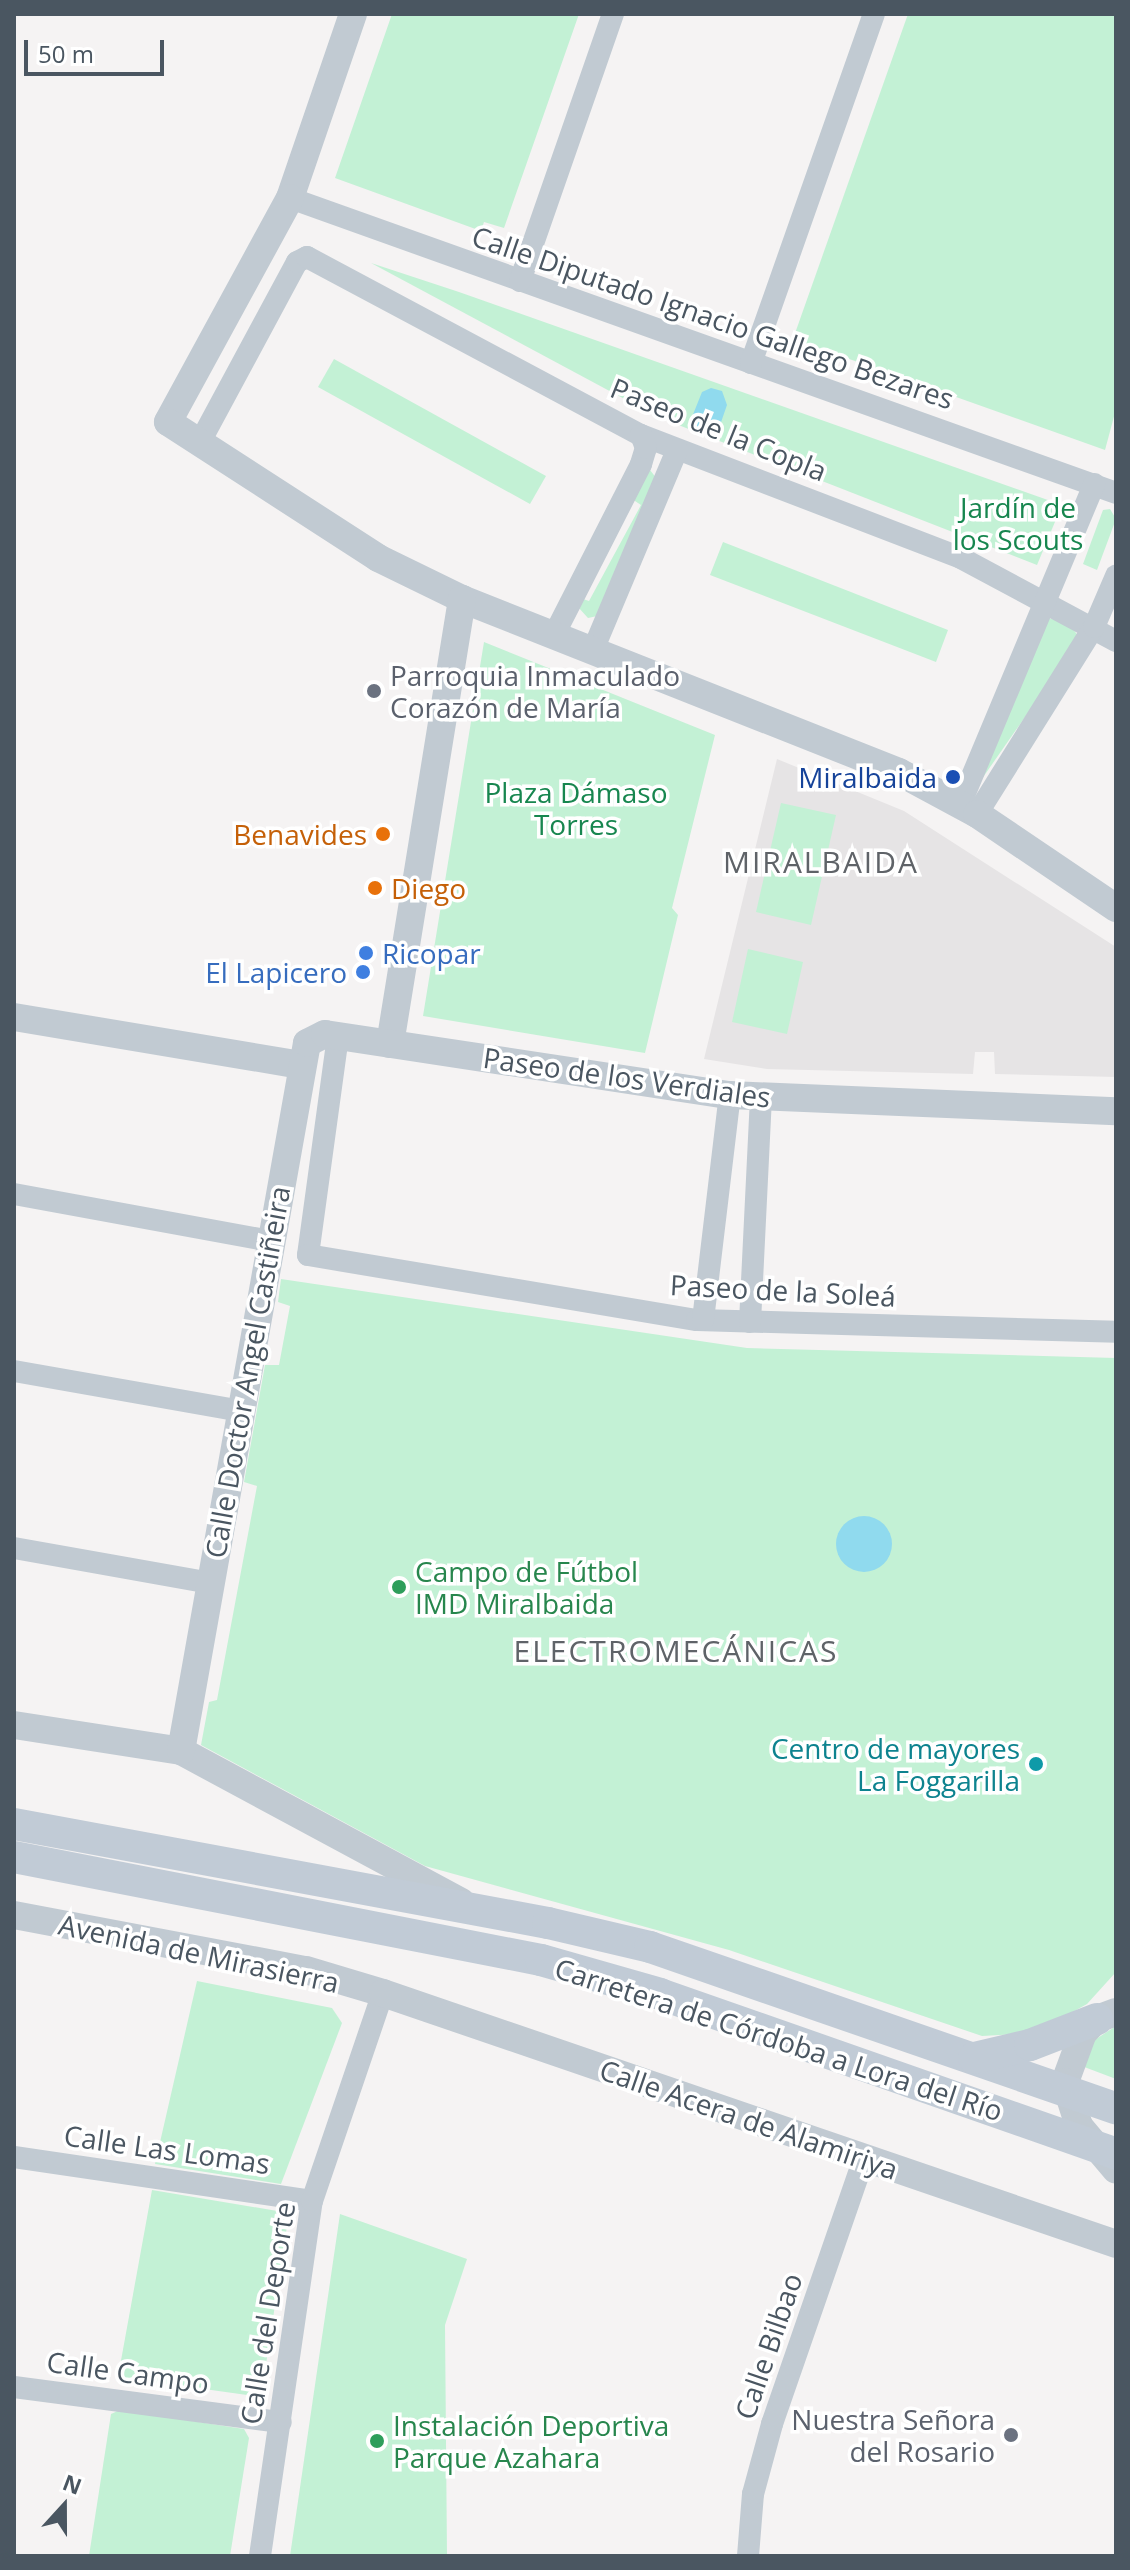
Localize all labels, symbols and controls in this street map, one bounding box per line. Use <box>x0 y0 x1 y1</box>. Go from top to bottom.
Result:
scale bar <box>28 24 168 74</box>
text: 50 m <box>38 37 94 70</box>
street label: Calle Diputado Ignacio Gallego Bezares <box>468 219 958 415</box>
street label: Paseo de la Copla <box>606 370 832 488</box>
park label: Jardín de los Scouts <box>953 490 1083 556</box>
place label: Parroquia Inmaculado Corazón de María <box>390 658 680 724</box>
marker: Parroquia Inmaculado Corazón de María <box>365 682 383 700</box>
place label: Miralbaida <box>798 760 937 794</box>
marker: Miralbaida <box>944 768 962 786</box>
park label: Plaza Dámaso Torres <box>485 775 667 841</box>
place label: Benavides <box>233 817 367 851</box>
marker: Benavides <box>374 825 392 843</box>
district label: MIRALBAIDA <box>723 844 919 880</box>
place label: Diego <box>391 871 466 905</box>
marker: Diego <box>366 879 384 897</box>
place label: Ricopar <box>382 936 481 970</box>
marker: Ricopar <box>357 944 375 962</box>
place label: El Lapicero <box>205 955 347 989</box>
marker: El Lapicero <box>354 963 372 981</box>
street label: Paseo de los Verdiales <box>481 1040 773 1114</box>
street label: Calle Doctor Angel Castiñeira <box>198 1183 296 1561</box>
street label: Paseo de la Soleá <box>669 1267 897 1313</box>
place label: Campo de Fútbol IMD Miralbaida <box>415 1554 638 1620</box>
marker: Campo de Fútbol IMD Miralbaida <box>390 1578 408 1596</box>
district label: ELECTROMECÁNICAS <box>513 1633 839 1669</box>
place label: Centro de mayores La Foggarilla <box>771 1731 1020 1797</box>
marker: Centro de mayores La Foggarilla <box>1027 1755 1045 1773</box>
street label: Avenida de Mirasierra <box>56 1907 342 1999</box>
street label: Carretera de Córdoba a Lora del Río <box>551 1951 1007 2127</box>
street label: Calle Acera de Alamiriya <box>596 2052 902 2186</box>
street label: Calle Las Lomas <box>62 2118 272 2180</box>
street label: Calle del Deporte <box>233 2199 301 2427</box>
street label: Calle Bilbao <box>727 2269 809 2423</box>
street label: Calle Campo <box>45 2344 211 2400</box>
place label: Nuestra Señora del Rosario <box>791 2402 995 2468</box>
place label: Instalación Deportiva Parque Azahara <box>393 2408 669 2474</box>
marker: Nuestra Señora del Rosario <box>1002 2426 1020 2444</box>
marker: Instalación Deportiva Parque Azahara <box>368 2432 386 2450</box>
north arrow <box>24 2466 104 2546</box>
text: N <box>59 2466 86 2501</box>

